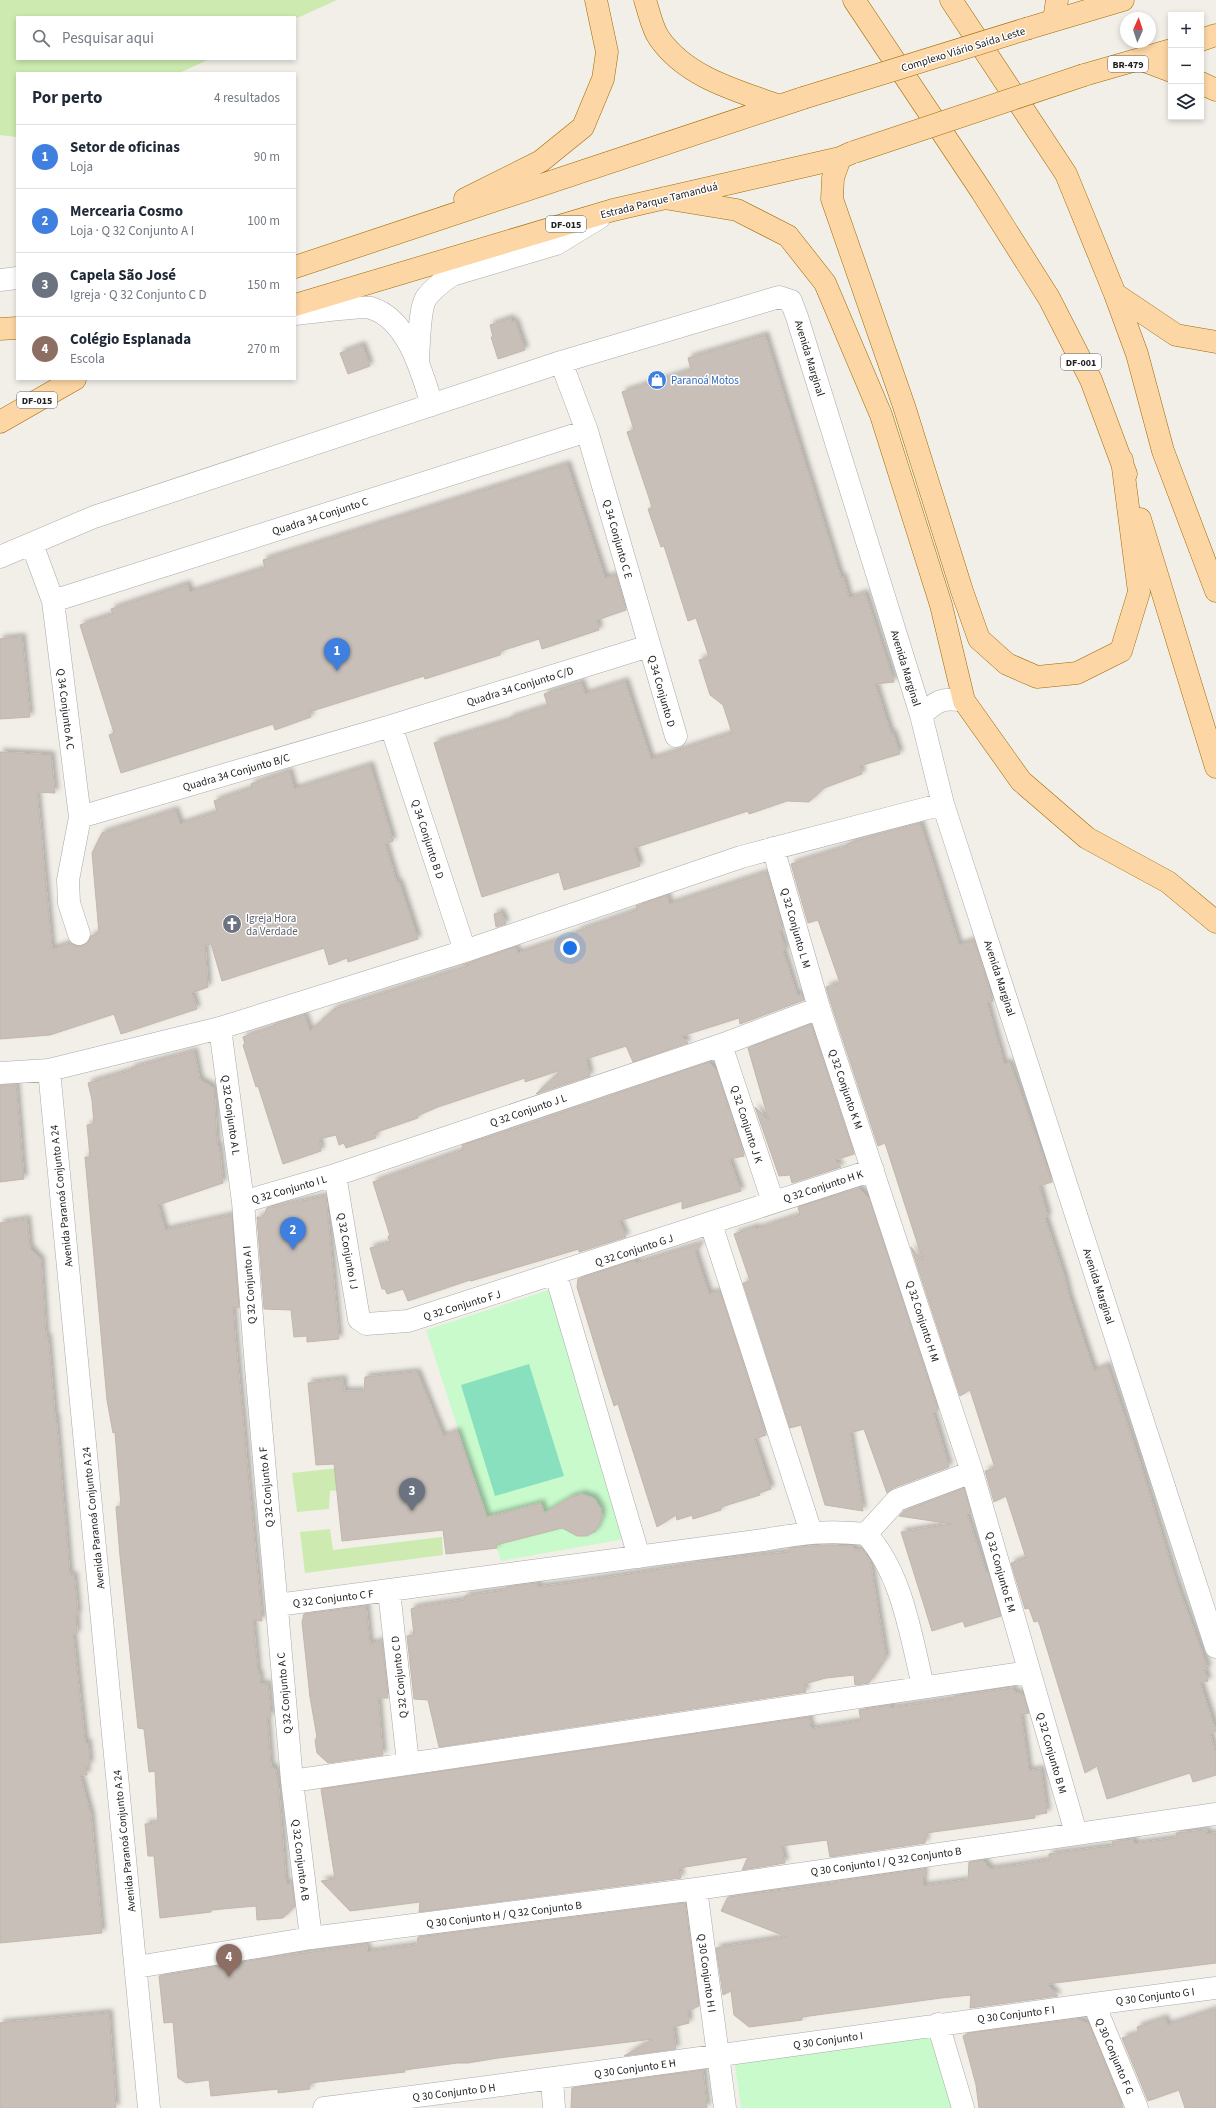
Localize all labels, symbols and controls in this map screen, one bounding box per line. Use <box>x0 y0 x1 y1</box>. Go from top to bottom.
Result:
north arrow <box>1120 12 1156 48</box>
map controls <box>1168 12 1204 120</box>
button: + <box>1168 12 1204 48</box>
search box <box>16 16 296 60</box>
street label: Complexo Viário Saída Leste <box>899 23 1028 76</box>
icon: search <box>30 27 52 49</box>
text: Pesquisar aqui <box>62 28 154 49</box>
button: − <box>1168 48 1204 84</box>
road number: BR-479 <box>1108 56 1148 72</box>
button: layers <box>1168 84 1204 120</box>
text: Por perto <box>32 86 102 110</box>
text: 4 resultados <box>214 89 280 107</box>
text: Setor de oficinas <box>70 137 180 158</box>
text: 1 <box>42 148 48 166</box>
text: 90 m <box>254 148 280 166</box>
text: Loja <box>70 158 93 176</box>
street label: Estrada Parque Tamanduá <box>599 179 719 222</box>
text: Mercearia Cosmo <box>70 201 183 222</box>
text: 2 <box>42 212 48 230</box>
text: 100 m <box>247 212 280 230</box>
road number: DF-015 <box>546 216 586 232</box>
text: Loja · Q 32 Conjunto A I <box>70 222 194 240</box>
text: Capela São José <box>70 265 176 286</box>
text: 3 <box>42 276 48 294</box>
text: 150 m <box>247 276 280 294</box>
text: Igreja · Q 32 Conjunto C D <box>70 286 207 304</box>
street label: Avenida Marginal <box>791 318 828 398</box>
text: Colégio Esplanada <box>70 329 191 350</box>
text: 4 <box>42 340 48 358</box>
text: 270 m <box>247 340 280 358</box>
text: Escola <box>70 350 105 368</box>
road number: DF-001 <box>1061 354 1101 370</box>
shop icon: Paranoá Motos <box>646 369 668 391</box>
place label: Paranoá Motos <box>671 373 739 388</box>
road number: DF-015 <box>17 392 57 408</box>
street label: Quadra 34 Conjunto C <box>270 494 370 539</box>
street label: Q 34 Conjunto C E <box>599 498 636 581</box>
street label: Avenida Marginal <box>887 628 924 708</box>
pin: 1 <box>324 638 350 671</box>
street label: Q 34 Conjunto D <box>644 653 679 729</box>
street label: Quadra 34 Conjunto C/D <box>465 663 576 710</box>
street label: Q 34 Conjunto A C <box>53 668 78 751</box>
street label: Quadra 34 Conjunto B/C <box>181 750 291 795</box>
street label: Q 34 Conjunto B D <box>408 797 448 881</box>
street label: Q 32 Conjunto L M <box>777 886 814 970</box>
place label: Igreja Hora da Verdade <box>246 911 298 939</box>
church icon: Igreja Hora da Verdade <box>221 913 243 935</box>
your location <box>560 938 580 958</box>
street label: Avenida Marginal <box>980 938 1019 1018</box>
street label: Q 32 Conjunto K M <box>825 1047 866 1131</box>
street label: Q 32 Conjunto A L <box>217 1074 244 1157</box>
street label: Q 32 Conjunto J K <box>727 1083 766 1166</box>
street label: Q 32 Conjunto J L <box>488 1090 569 1131</box>
street label: Avenida Paranoá Conjunto A 24 <box>47 1124 76 1268</box>
street label: Q 32 Conjunto H K <box>781 1166 866 1206</box>
street label: Q 32 Conjunto I L <box>250 1171 329 1207</box>
street label: Q 32 Conjunto I J <box>333 1212 362 1291</box>
pin: 2 <box>280 1217 306 1250</box>
street label: Q 32 Conjunto G J <box>593 1231 675 1270</box>
street label: Q 32 Conjunto A I <box>239 1245 260 1325</box>
street label: Avenida Marginal <box>1079 1246 1118 1326</box>
street label: Q 32 Conjunto H M <box>902 1279 943 1364</box>
street label: Q 32 Conjunto F J <box>422 1287 503 1324</box>
street label: Q 32 Conjunto A F <box>255 1445 277 1528</box>
street label: Avenida Paranoá Conjunto A 24 <box>79 1446 108 1590</box>
pin: 3 <box>399 1478 425 1511</box>
street label: Q 32 Conjunto E M <box>982 1530 1019 1614</box>
street label: Q 32 Conjunto C F <box>292 1586 375 1611</box>
street label: Q 32 Conjunto C D <box>388 1635 411 1719</box>
street label: Q 32 Conjunto A C <box>273 1652 296 1734</box>
street label: Q 32 Conjunto B M <box>1033 1711 1070 1796</box>
street label: Avenida Paranoá Conjunto A 24 <box>110 1769 139 1913</box>
street label: Q 32 Conjunto A B <box>288 1818 313 1902</box>
street label: Q 30 Conjunto I / Q 32 Conjunto B <box>810 1843 963 1880</box>
street label: Q 30 Conjunto H / Q 32 Conjunto B <box>425 1897 583 1931</box>
street label: Q 30 Conjunto H I <box>694 1933 719 2014</box>
pin: 4 <box>216 1944 242 1977</box>
street label: Q 30 Conjunto G I <box>1115 1984 1195 2009</box>
street label: Q 30 Conjunto F I <box>976 2002 1056 2027</box>
street label: Q 30 Conjunto F G <box>1092 2016 1137 2097</box>
street label: Q 30 Conjunto I <box>792 2028 864 2053</box>
street label: Q 30 Conjunto E H <box>593 2055 677 2082</box>
street label: Q 30 Conjunto D H <box>412 2080 496 2105</box>

